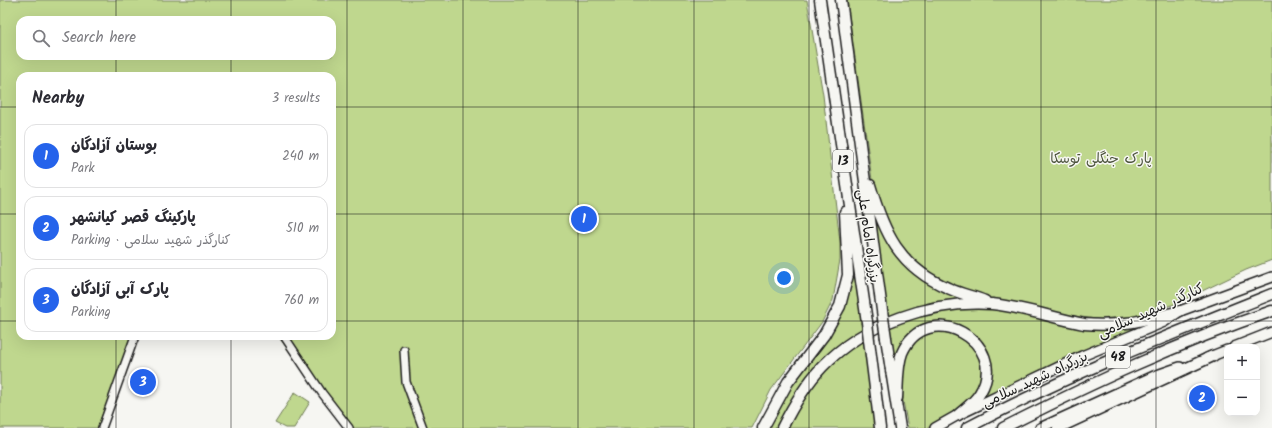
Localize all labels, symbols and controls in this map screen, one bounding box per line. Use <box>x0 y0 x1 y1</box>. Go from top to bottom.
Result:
search box <box>16 16 336 60</box>
text: Search here <box>62 26 136 50</box>
icon: search <box>30 27 52 49</box>
text: Nearby <box>32 85 84 112</box>
text: 3 results <box>272 88 320 109</box>
text: بوستان آزادگان <box>71 134 157 158</box>
text: 1 <box>44 146 48 167</box>
text: 240 m <box>282 146 319 167</box>
park label: پارک جنگلی توسکا <box>1050 148 1152 170</box>
road number: 13 <box>833 150 853 172</box>
text: Park <box>71 158 95 179</box>
street label: بزرگراه امام علی <box>851 188 885 284</box>
pin: 1 <box>571 204 597 234</box>
text: پارکینگ قصر کیانشهر <box>71 206 196 230</box>
text: 2 <box>42 218 50 239</box>
text: 510 m <box>286 218 319 239</box>
text: Parking · کنارگذر شهید سلامی <box>71 230 231 251</box>
your location <box>774 268 794 288</box>
text: پارک آبی آزادگان <box>71 278 169 302</box>
street label: کنارگذر شهید سلامی <box>1094 278 1208 344</box>
text: 3 <box>42 290 50 311</box>
text: 760 m <box>284 290 319 311</box>
text: Parking <box>71 302 111 323</box>
map controls <box>1224 344 1260 416</box>
button: + <box>1224 344 1260 380</box>
street label: بزرگراه شهید سلامی <box>978 346 1092 414</box>
road number: 48 <box>1106 346 1130 368</box>
pin: 3 <box>130 367 156 397</box>
button: − <box>1224 380 1260 416</box>
pin: 2 <box>1189 383 1215 413</box>

